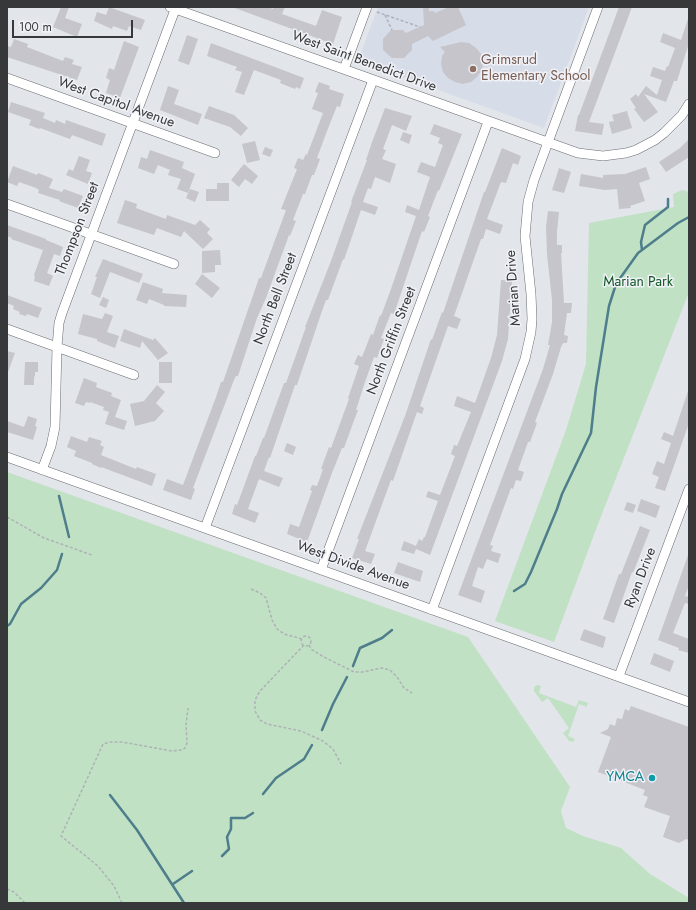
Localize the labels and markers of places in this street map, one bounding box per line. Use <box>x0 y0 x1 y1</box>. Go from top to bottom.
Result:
place label: Grimsrud Elementary School <box>481 53 591 86</box>
marker: Grimsrud Elementary School <box>468 64 478 74</box>
place label: YMCA <box>606 770 644 786</box>
marker: YMCA <box>647 773 657 783</box>

